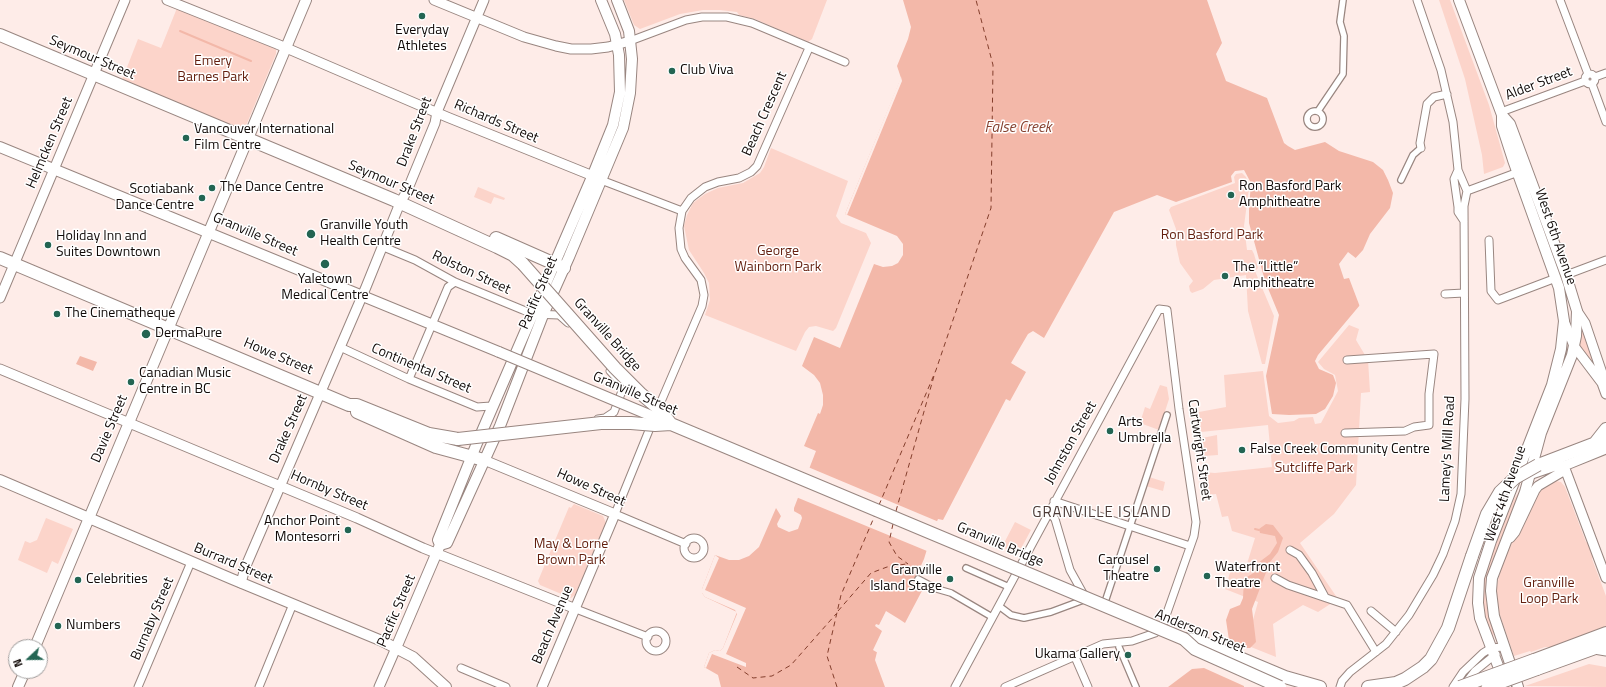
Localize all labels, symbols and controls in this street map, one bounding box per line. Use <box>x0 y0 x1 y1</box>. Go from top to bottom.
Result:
marker: Everyday Athletes <box>417 11 427 21</box>
place label: Everyday Athletes <box>395 23 449 56</box>
street label: Seymour Street <box>46 32 138 84</box>
park label: Emery Barnes Park <box>177 54 249 86</box>
place label: Club Viva <box>680 63 734 79</box>
street label: Alder Street <box>1503 64 1575 104</box>
marker: Club Viva <box>667 66 677 76</box>
street label: Beach Crescent <box>739 69 791 159</box>
street label: Helmcken Street <box>23 95 77 191</box>
street label: Drake Street <box>394 95 436 169</box>
street label: Richards Street <box>451 97 541 147</box>
water label: False Creek <box>984 119 1052 137</box>
place label: Vancouver International Film Centre <box>194 122 334 154</box>
marker: Vancouver International Film Centre <box>181 133 191 143</box>
street label: Seymour Street <box>345 157 437 209</box>
place label: Ron Basford Park Amphitheatre <box>1239 179 1341 212</box>
place label: The Dance Centre <box>220 180 323 196</box>
place label: Scotiabank Dance Centre <box>116 182 194 214</box>
marker: The Dance Centre <box>207 183 217 193</box>
street label: West 6th Avenue <box>1531 187 1579 287</box>
marker: Ron Basford Park Amphitheatre <box>1226 190 1236 200</box>
marker: Scotiabank Dance Centre <box>197 193 207 203</box>
street label: Granville Street <box>210 210 300 260</box>
place label: Granville Youth Health Centre <box>320 218 408 250</box>
marker: Granville Youth Health Centre <box>305 228 317 240</box>
park label: Ron Basford Park <box>1161 228 1263 244</box>
place label: Holiday Inn and Suites Downtown <box>56 229 161 262</box>
marker: Holiday Inn and Suites Downtown <box>43 240 53 250</box>
park label: George Wainborn Park <box>735 244 821 276</box>
street label: Rolston Street <box>429 248 513 298</box>
street label: Pacific Street <box>516 254 562 332</box>
marker: Yaletown Medical Centre <box>319 258 331 270</box>
place label: The “Little” Amphitheatre <box>1233 260 1314 292</box>
marker: The “Little” Amphitheatre <box>1220 271 1230 281</box>
place label: Yaletown Medical Centre <box>281 272 369 304</box>
street label: Granville Bridge <box>570 295 644 375</box>
place label: The Cinematheque <box>65 306 175 322</box>
marker: The Cinematheque <box>52 309 62 319</box>
place label: DermaPure <box>155 326 222 342</box>
marker: DermaPure <box>140 328 152 340</box>
street label: Howe Street <box>241 335 315 379</box>
street label: Continental Street <box>369 340 473 398</box>
place label: Canadian Music Centre in BC <box>139 366 231 398</box>
street label: Granville Street <box>590 369 680 419</box>
marker: Canadian Music Centre in BC <box>126 377 136 387</box>
street label: Drake Street <box>266 392 312 466</box>
street label: Davie Street <box>88 393 132 465</box>
street label: Lamey's Mill Road <box>1437 396 1459 502</box>
street label: Cartwright Street <box>1184 398 1214 502</box>
street label: Johnston Street <box>1041 399 1101 487</box>
place label: Arts Umbrella <box>1118 415 1171 448</box>
marker: Arts Umbrella <box>1105 426 1115 436</box>
place label: False Creek Community Centre <box>1250 442 1430 458</box>
street label: West 4th Avenue <box>1482 444 1530 544</box>
marker: False Creek Community Centre <box>1237 445 1247 455</box>
park label: Sutcliffe Park <box>1275 461 1353 477</box>
street label: Howe Street <box>554 465 628 511</box>
street label: Hornby Street <box>288 467 370 515</box>
district label: GRANVILLE ISLAND <box>1032 504 1172 522</box>
place label: Anchor Point Montesorri <box>264 514 340 546</box>
street label: Granville Bridge <box>954 519 1046 571</box>
marker: Anchor Point Montesorri <box>343 525 353 535</box>
park label: May & Lorne Brown Park <box>534 537 608 570</box>
street label: Burrard Street <box>191 540 275 588</box>
place label: Carousel Theatre <box>1098 553 1149 586</box>
place label: Waterfront Theatre <box>1215 560 1280 592</box>
place label: Granville Island Stage <box>870 563 942 596</box>
marker: Carousel Theatre <box>1152 564 1162 574</box>
marker: Waterfront Theatre <box>1202 571 1212 581</box>
place label: Celebrities <box>86 572 148 588</box>
street label: Pacific Street <box>374 572 420 650</box>
marker: Granville Island Stage <box>945 574 955 584</box>
marker: Celebrities <box>73 575 83 585</box>
street label: Burnaby Street <box>128 575 178 663</box>
park label: Granville Loop Park <box>1520 576 1578 608</box>
street label: Beach Avenue <box>529 583 577 667</box>
street label: Anderson Street <box>1152 606 1248 658</box>
place label: Numbers <box>66 618 120 634</box>
marker: Numbers <box>53 621 63 631</box>
north arrow <box>8 639 48 679</box>
place label: Ukama Gallery <box>1035 647 1120 663</box>
marker: Ukama Gallery <box>1123 650 1133 660</box>
text: N <box>9 657 27 670</box>

